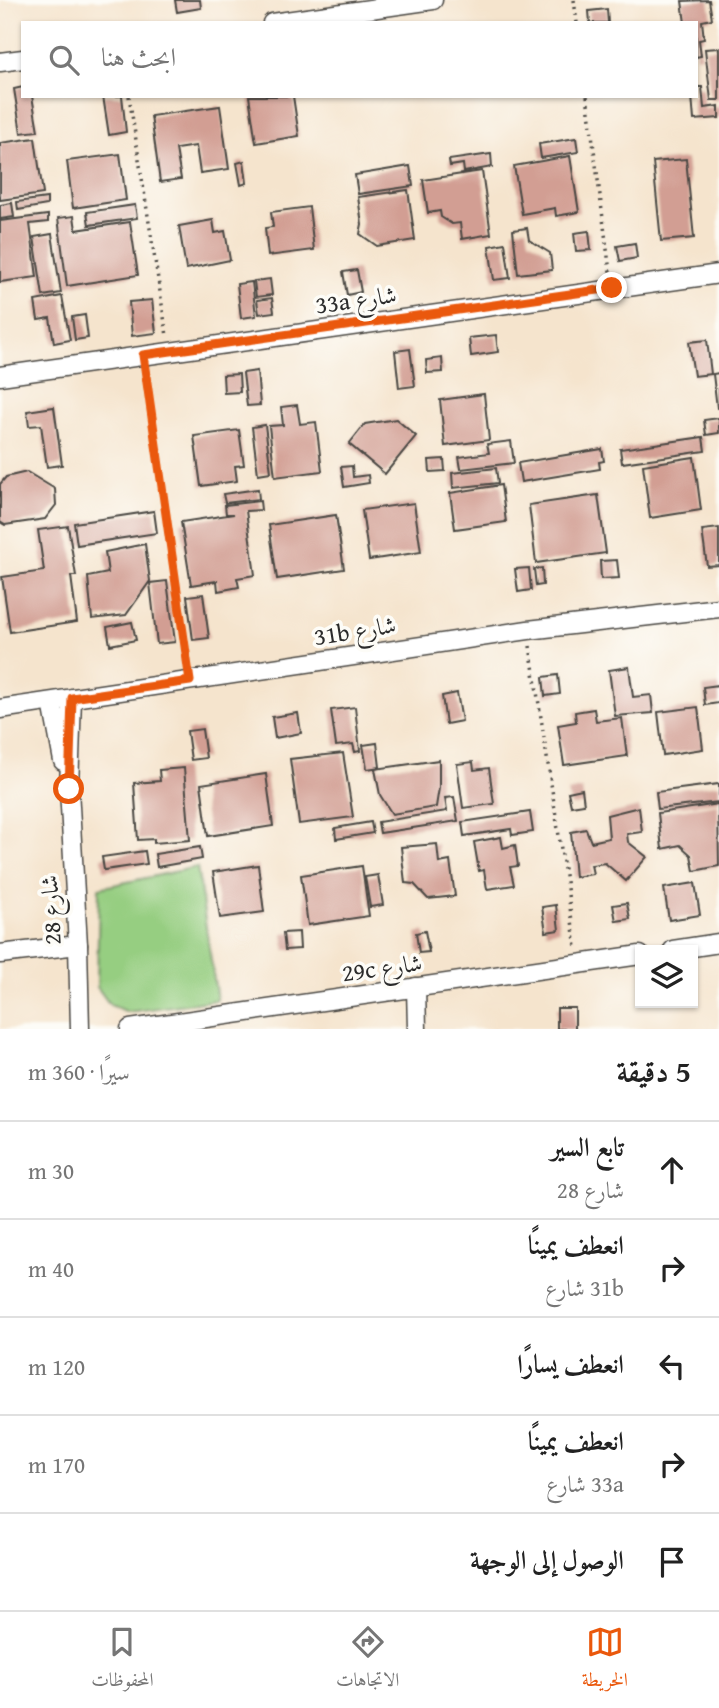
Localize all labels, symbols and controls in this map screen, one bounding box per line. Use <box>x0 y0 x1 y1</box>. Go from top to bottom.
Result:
search box <box>21 21 698 98</box>
text: ابحث هنا <box>101 37 176 76</box>
icon: search <box>45 41 83 79</box>
route end <box>596 272 627 303</box>
street label: 33a شارع <box>313 277 399 325</box>
street label: 31b شارع <box>311 607 399 657</box>
route start <box>53 773 84 804</box>
street label: شارع 28 <box>31 874 73 946</box>
street label: 29c شارع <box>340 945 425 993</box>
map controls <box>635 945 698 1008</box>
button: layers <box>635 945 698 1008</box>
text: 5 دقيقة <box>616 1049 691 1093</box>
text: سيرًا · 360 m <box>28 1055 130 1088</box>
text: تابع السير <box>550 1127 624 1166</box>
icon: ahead <box>653 1151 691 1189</box>
text: 30 m <box>28 1154 74 1187</box>
text: شارع 28 <box>557 1173 624 1206</box>
text: انعطف يمينًا <box>528 1225 624 1264</box>
icon: right <box>653 1249 691 1287</box>
text: 40 m <box>28 1252 74 1285</box>
text: 31b شارع <box>545 1271 624 1304</box>
text: انعطف يسارًا <box>517 1344 624 1383</box>
icon: left <box>653 1347 691 1385</box>
text: 120 m <box>28 1350 85 1383</box>
text: انعطف يمينًا <box>528 1421 624 1460</box>
icon: right <box>653 1445 691 1483</box>
text: 170 m <box>28 1448 85 1481</box>
text: 33a شارع <box>546 1467 624 1500</box>
text: الوصول إلى الوجهة <box>470 1540 624 1579</box>
icon: arrive <box>653 1543 691 1581</box>
tab: المحفوظات <box>91 1623 154 1698</box>
tab: الاتجاهات <box>336 1623 399 1698</box>
tab: الخريطة <box>582 1623 628 1698</box>

